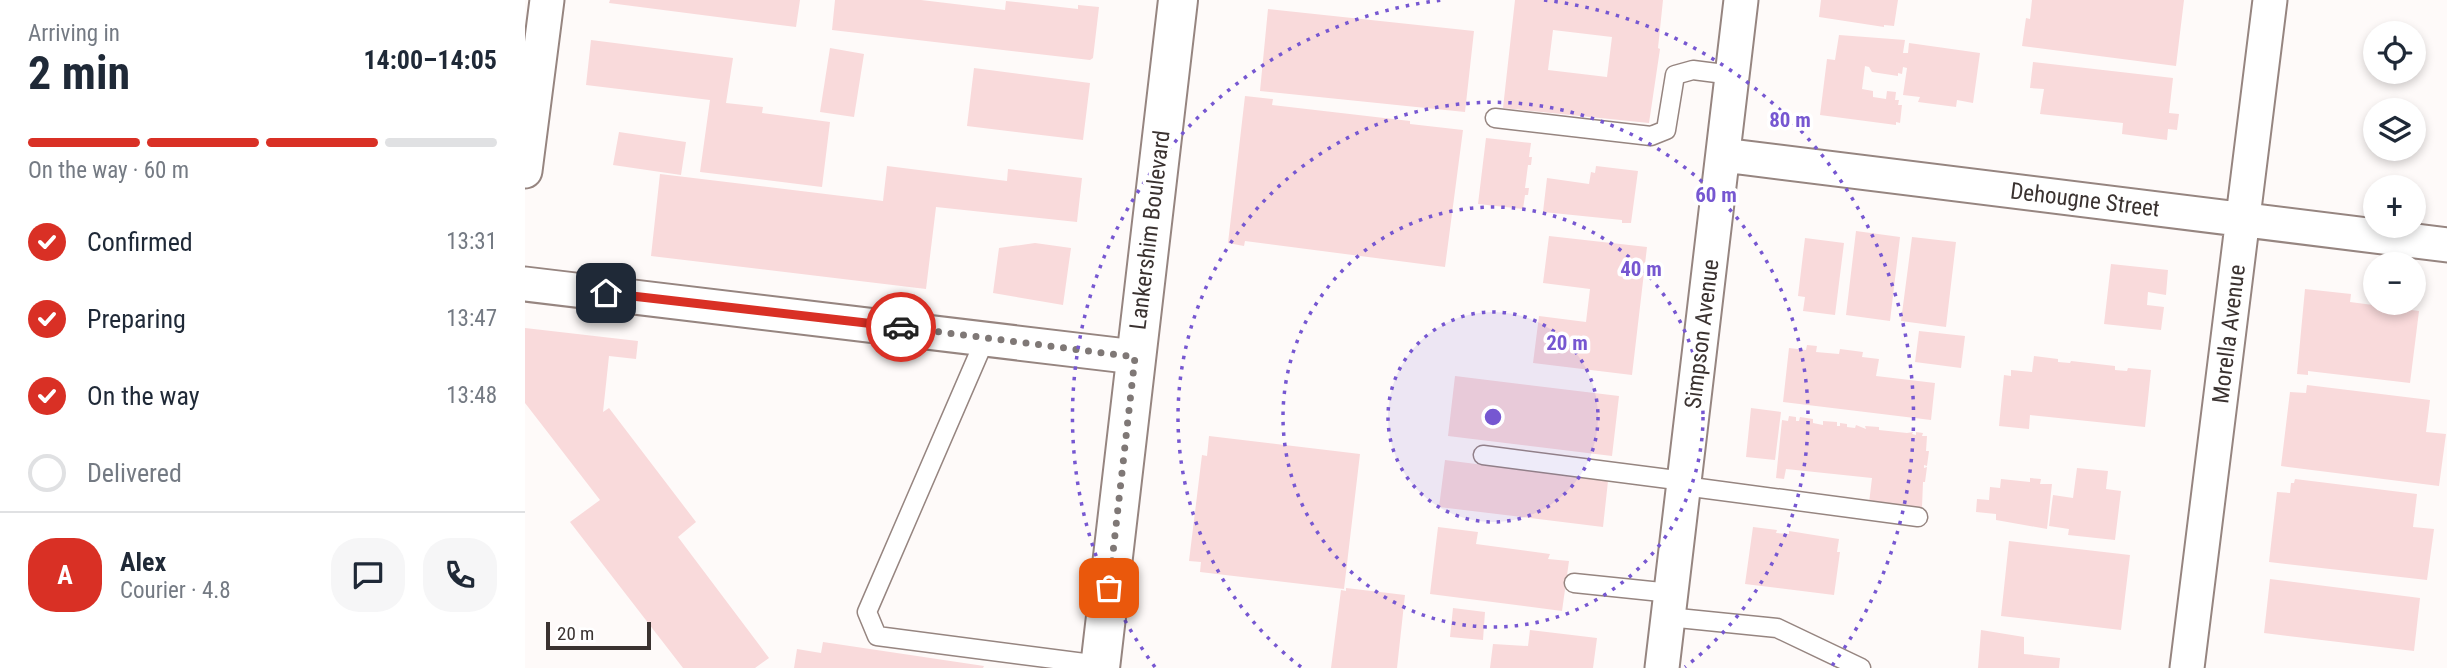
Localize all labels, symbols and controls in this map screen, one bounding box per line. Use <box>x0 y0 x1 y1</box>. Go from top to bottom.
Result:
text: Arriving in <box>28 20 120 47</box>
map controls <box>2363 21 2426 315</box>
button: locate <box>2363 21 2426 84</box>
text: 14:00–14:05 <box>363 45 497 75</box>
text: 2 min <box>28 46 130 100</box>
button: layers <box>2363 98 2426 161</box>
text: 80 m <box>1769 108 1811 132</box>
street label: Lankershim Boulevard <box>1124 129 1176 331</box>
text: On the way · 60 m <box>28 157 189 184</box>
button: + <box>2363 175 2426 238</box>
street label: Dehougne Street <box>2009 177 2161 223</box>
text: 60 m <box>1695 183 1737 207</box>
icon: check <box>28 223 66 261</box>
text: Confirmed <box>87 227 193 257</box>
text: 13:31 <box>446 228 497 255</box>
button: − <box>2363 252 2426 315</box>
text: 40 m <box>1620 257 1662 281</box>
street label: Simpson Avenue <box>1679 258 1725 410</box>
pin <box>576 263 636 323</box>
street label: Morella Avenue <box>2207 263 2251 405</box>
icon: home <box>587 274 625 312</box>
courier <box>866 292 936 362</box>
icon: check <box>28 300 66 338</box>
text: Preparing <box>87 304 186 334</box>
text: 13:47 <box>446 305 497 332</box>
icon: car <box>882 308 920 346</box>
text: 20 m <box>1546 331 1588 355</box>
icon: check <box>28 377 66 415</box>
text: On the way <box>87 381 200 411</box>
text: 13:48 <box>446 382 497 409</box>
centre of rings <box>1481 405 1505 429</box>
text: Delivered <box>87 458 182 488</box>
button: chat <box>331 538 405 612</box>
button: phone <box>423 538 497 612</box>
text: Alex <box>120 547 166 577</box>
pin <box>1079 558 1139 618</box>
text: A <box>57 560 73 590</box>
icon: bag <box>1090 569 1128 607</box>
text: Courier · 4.8 <box>120 577 231 604</box>
scale bar <box>546 619 651 651</box>
text: 20 m <box>557 622 594 645</box>

